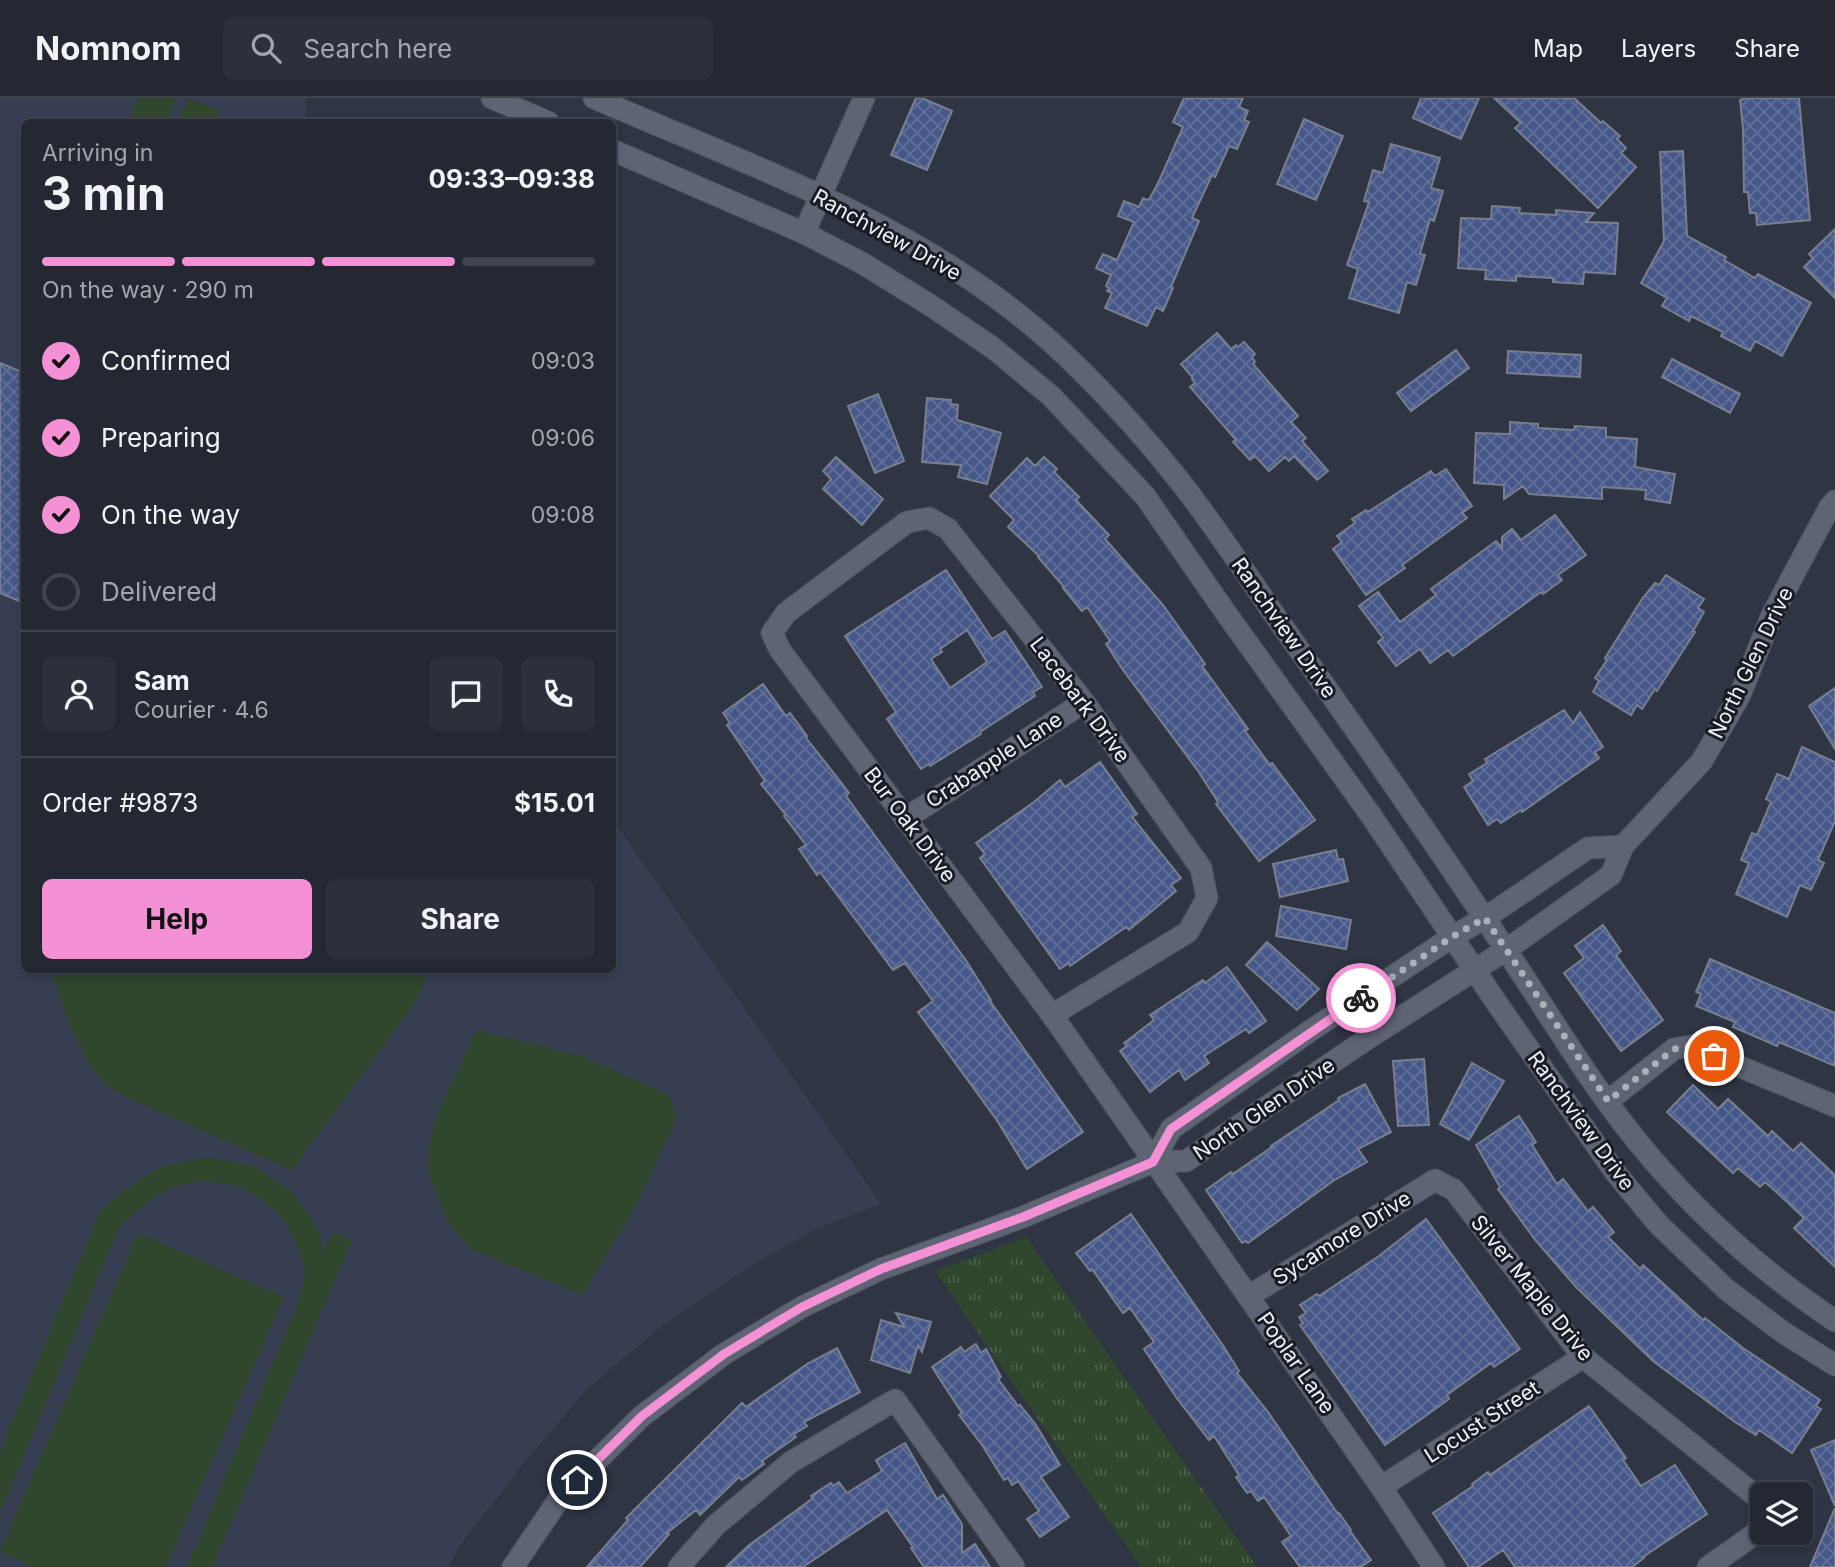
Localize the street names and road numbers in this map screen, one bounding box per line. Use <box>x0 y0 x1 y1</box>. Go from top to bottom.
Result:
street label: Ranchview Drive <box>809 183 966 286</box>
street label: Ranchview Drive <box>1227 553 1342 703</box>
street label: North Glen Drive <box>1703 583 1798 743</box>
street label: Lacebark Drive <box>1025 632 1136 767</box>
street label: Crabapple Lane <box>921 706 1066 813</box>
street label: Bur Oak Drive <box>859 762 962 887</box>
street label: Ranchview Drive <box>1523 1046 1640 1195</box>
street label: North Glen Drive <box>1188 1052 1339 1165</box>
street label: Sycamore Drive <box>1268 1185 1415 1290</box>
street label: Silver Maple Drive <box>1466 1210 1599 1366</box>
street label: Poplar Lane <box>1252 1307 1340 1418</box>
street label: Locust Street <box>1420 1375 1544 1468</box>

